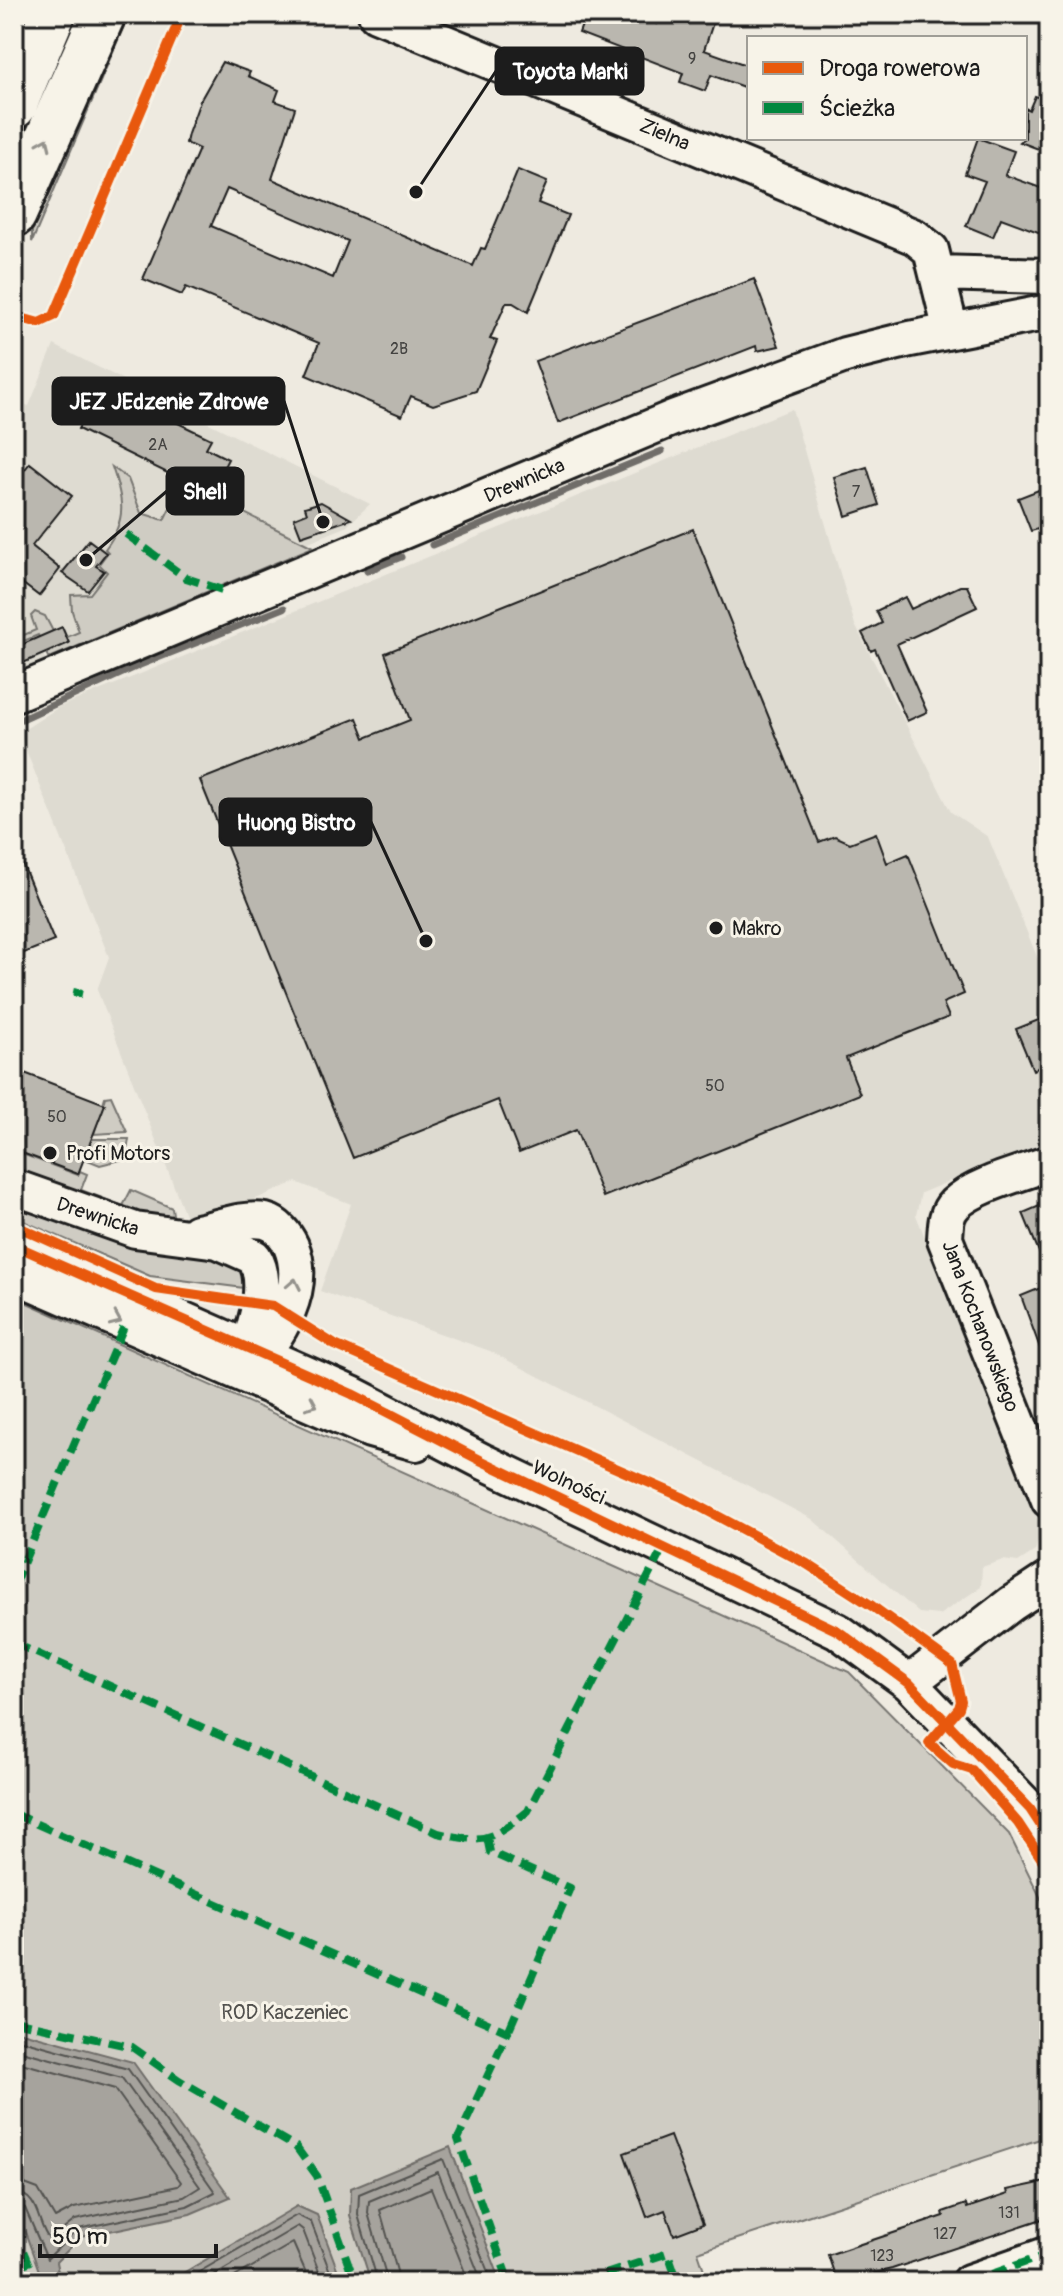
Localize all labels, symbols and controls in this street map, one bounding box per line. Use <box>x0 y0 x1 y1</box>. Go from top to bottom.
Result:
legend <box>747 36 1027 140</box>
callout: Toyota Marki <box>496 48 643 94</box>
house number: 9 <box>688 49 696 69</box>
text: Droga rowerowa <box>819 54 980 83</box>
text: Toyota Marki <box>511 58 628 86</box>
text: Ścieżka <box>819 94 895 123</box>
street label: Zielna <box>636 113 694 156</box>
one-way arrow <box>36 137 52 151</box>
house number: 2B <box>390 339 408 359</box>
callout: JEZ JEdzenie Zdrowe <box>53 378 284 424</box>
text: JEZ JEdzenie Zdrowe <box>70 388 270 416</box>
house number: 2A <box>148 435 168 455</box>
street label: Drewnicka <box>480 452 568 509</box>
callout: Shell <box>167 468 243 514</box>
text: Shell <box>183 478 227 506</box>
house number: 7 <box>852 482 861 502</box>
callout: Huong Bistro <box>220 799 371 845</box>
text: Huong Bistro <box>236 809 356 837</box>
place label: Makro <box>732 916 782 941</box>
marker: Makro <box>707 919 725 937</box>
house number: 50 <box>705 1076 725 1096</box>
house number: 50 <box>47 1107 67 1127</box>
place label: Profi Motors <box>66 1141 170 1166</box>
marker: Profi Motors <box>41 1144 59 1162</box>
street label: Drewnicka <box>53 1191 142 1242</box>
street label: Jana Kochanowskiego <box>936 1237 1025 1416</box>
one-way arrow <box>285 1277 302 1291</box>
one-way arrow <box>108 1310 122 1326</box>
one-way arrow <box>304 1394 318 1410</box>
street label: Wolności <box>528 1455 609 1510</box>
park label: ROD Kaczeniec <box>221 2000 349 2025</box>
house number: 131 <box>998 2203 1020 2223</box>
scale bar <box>40 2208 216 2258</box>
text: 50 m <box>52 2222 108 2251</box>
house number: 127 <box>933 2224 957 2244</box>
house number: 123 <box>870 2246 894 2266</box>

